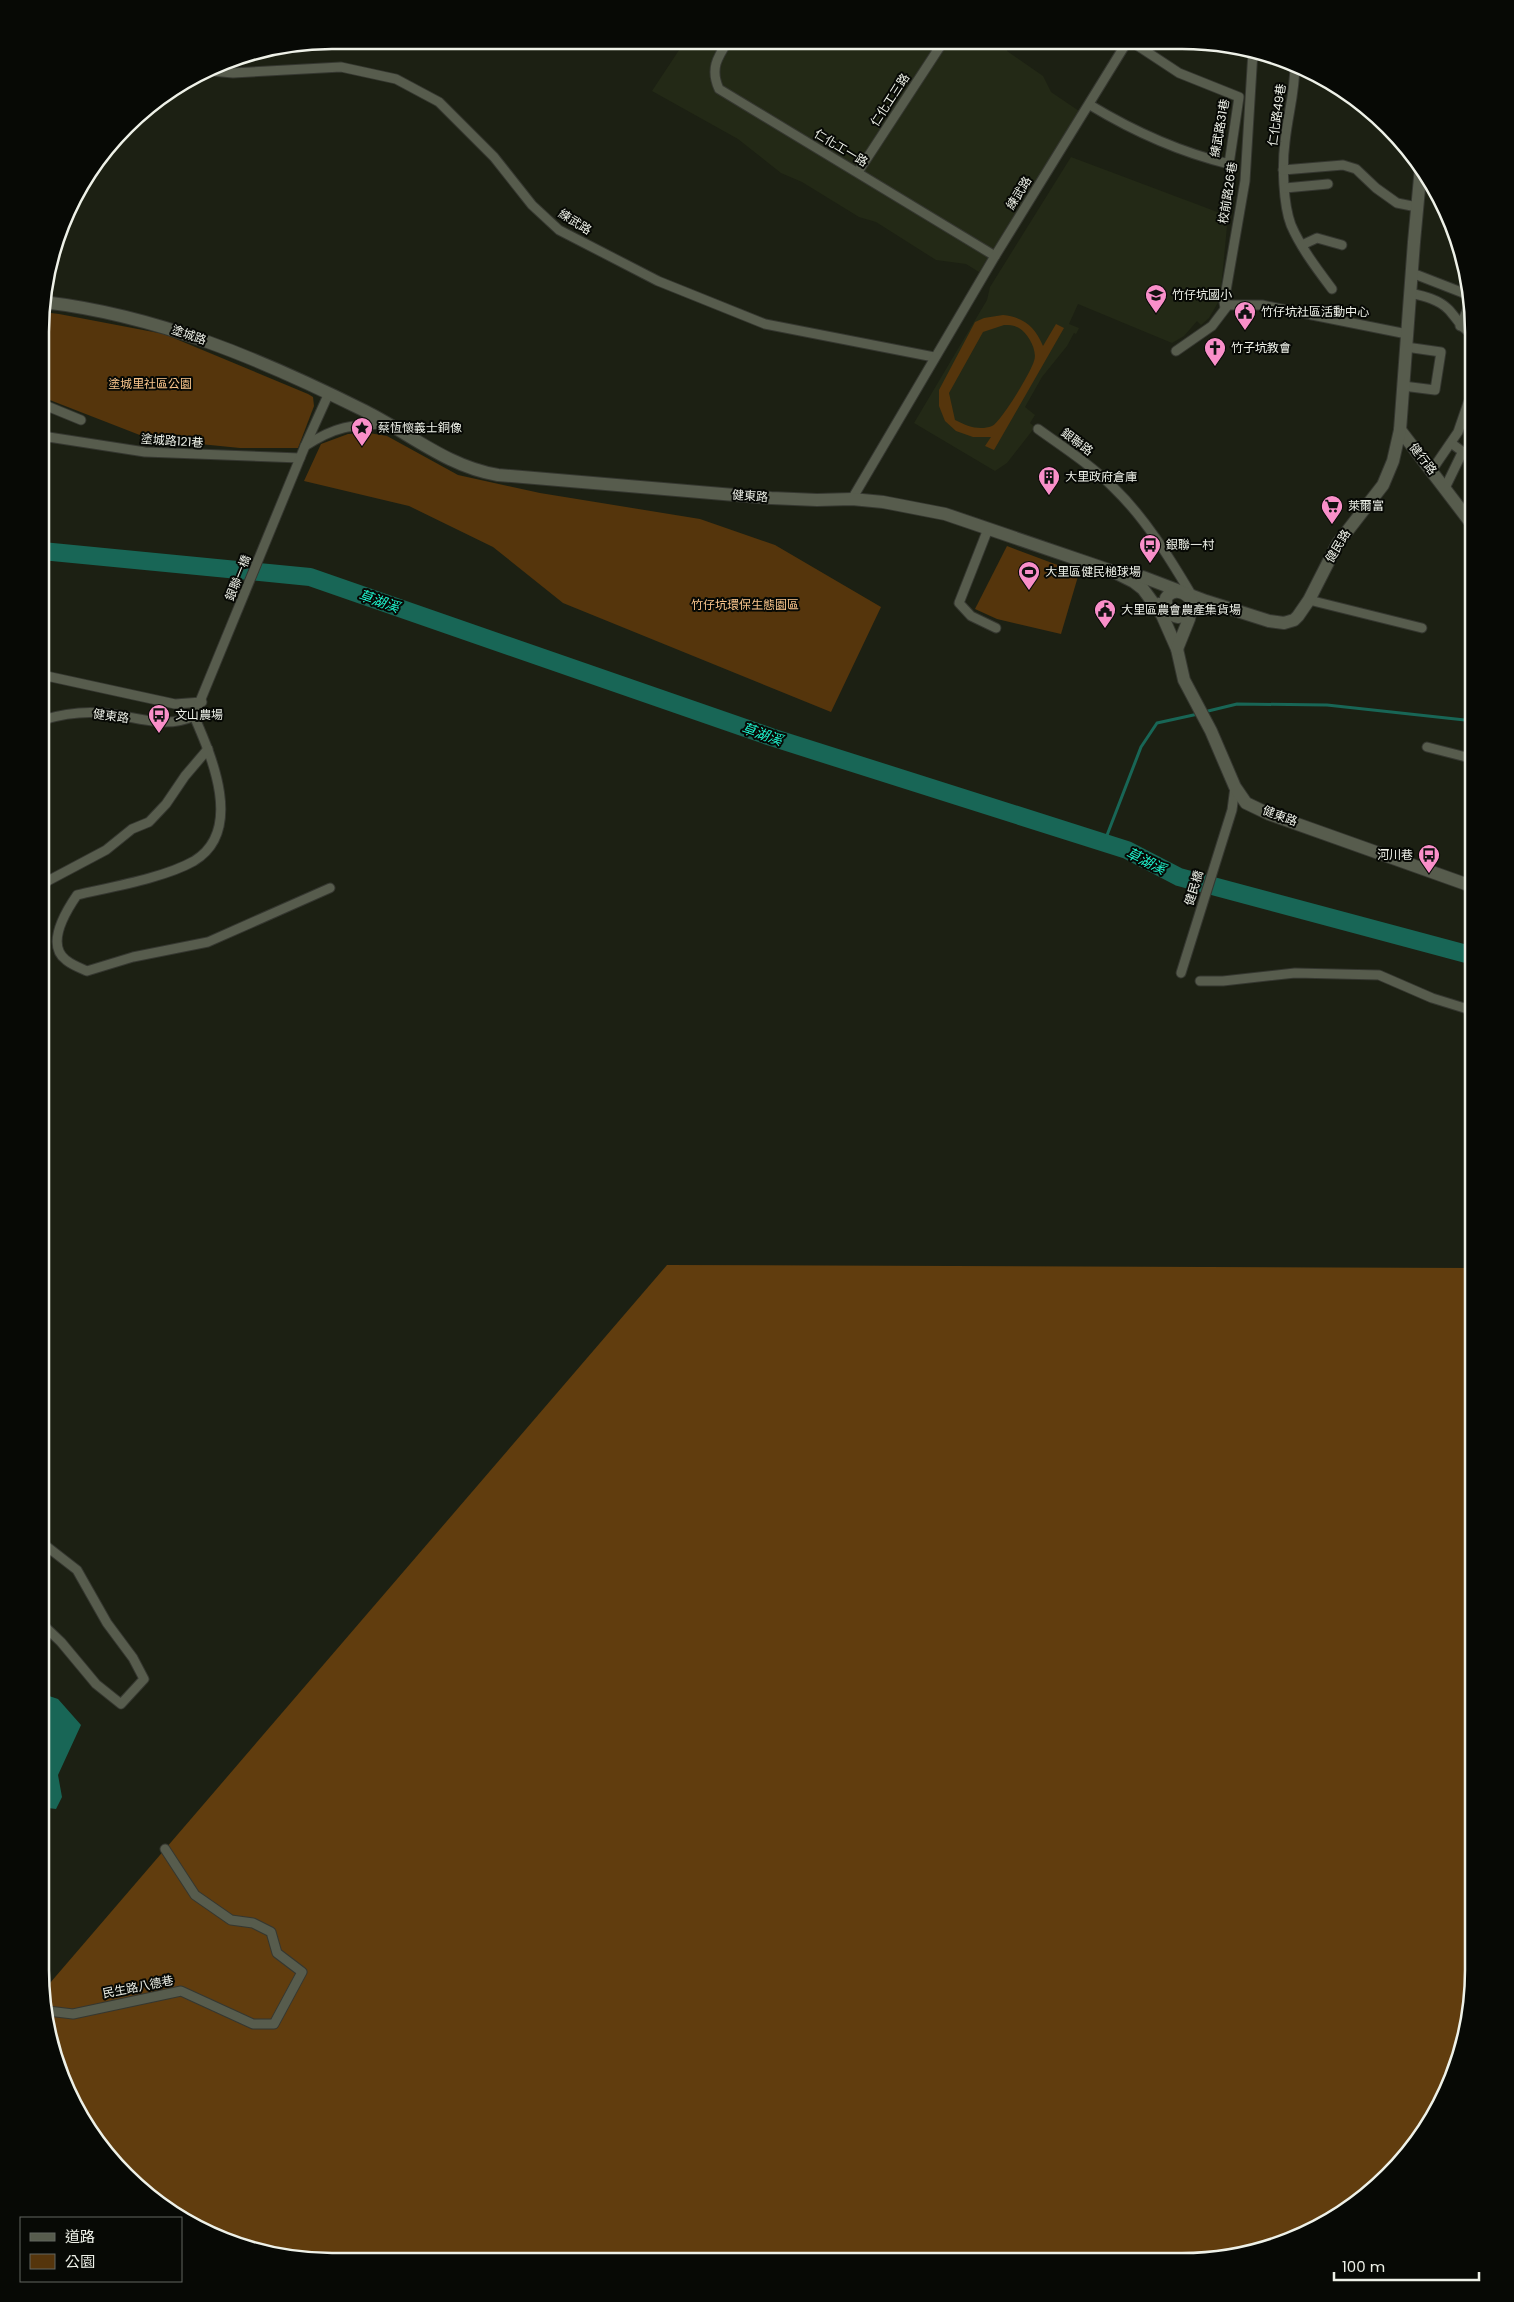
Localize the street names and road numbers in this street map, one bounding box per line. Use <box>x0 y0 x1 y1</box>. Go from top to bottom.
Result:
street label: 仁化工三路 <box>866 70 913 130</box>
street label: 仁化路49巷 <box>1264 82 1289 147</box>
street label: 練武路31巷 <box>1206 97 1233 158</box>
street label: 仁化工一路 <box>811 125 871 170</box>
street label: 校前路26巷 <box>1214 161 1241 225</box>
street label: 練武路 <box>1002 173 1035 213</box>
street label: 練武路 <box>555 205 595 238</box>
street label: 塗城路 <box>169 321 209 348</box>
street label: 銀聯路 <box>1058 424 1097 459</box>
street label: 塗城路121巷 <box>140 430 204 451</box>
street label: 健行路 <box>1406 439 1441 478</box>
street label: 健東路 <box>731 486 769 505</box>
street label: 健民路 <box>1321 526 1354 566</box>
street label: 銀聯一橋 <box>221 552 254 603</box>
street label: 健東路 <box>92 705 130 726</box>
street label: 健東路 <box>1260 801 1300 830</box>
street label: 健民橋 <box>1180 868 1207 908</box>
street label: 民生路八德巷 <box>101 1971 175 2002</box>

